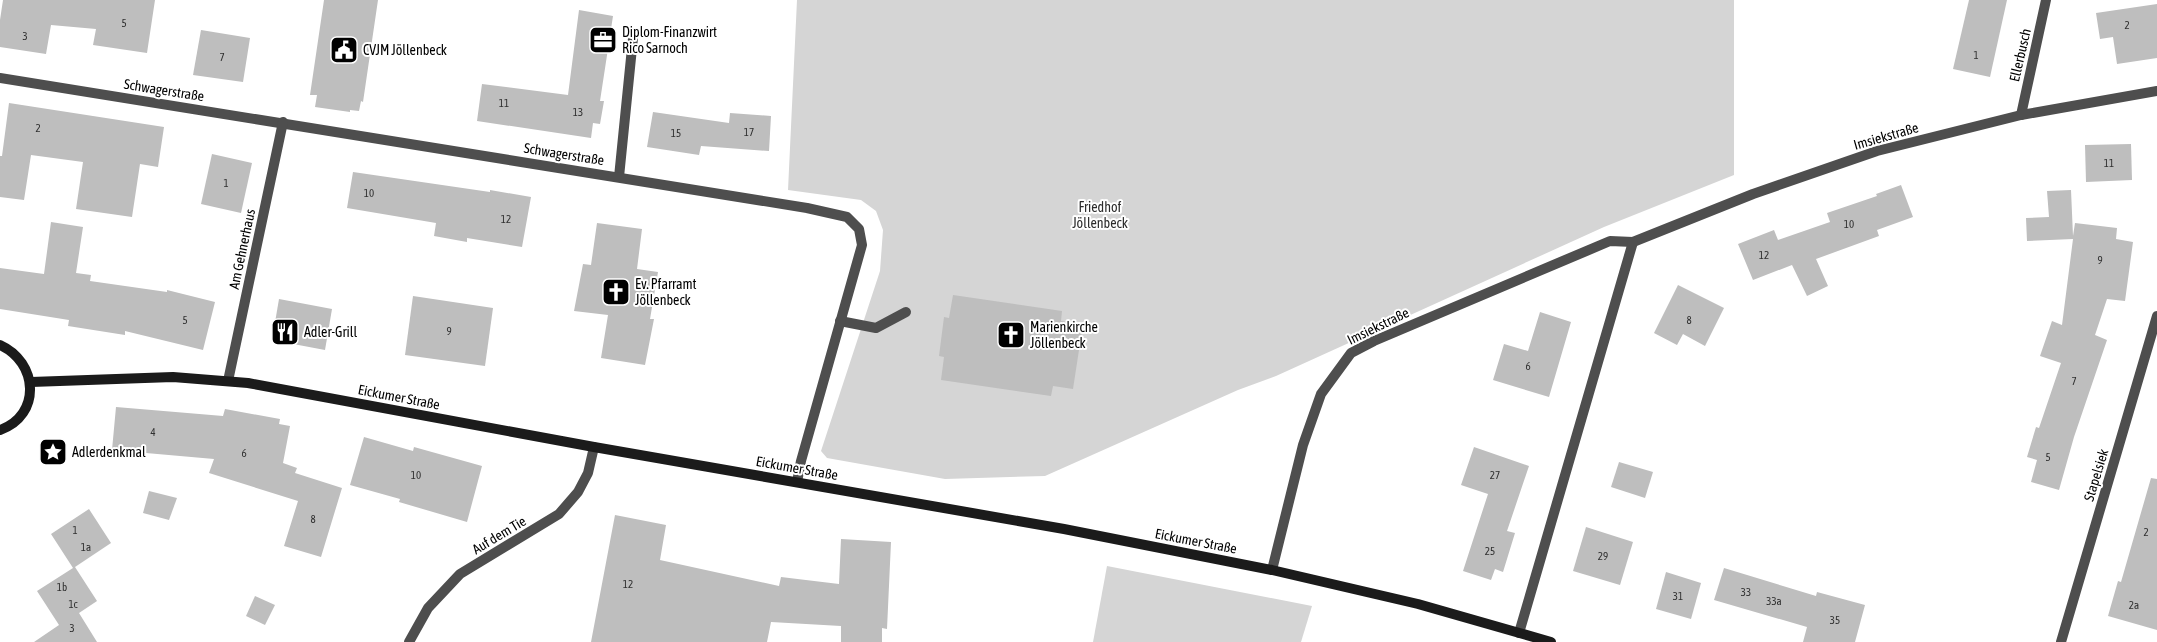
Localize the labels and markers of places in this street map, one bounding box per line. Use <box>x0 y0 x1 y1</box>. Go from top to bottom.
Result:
place label: Diplom-Finanzwirt Rico Sarnoch <box>622 24 717 56</box>
office icon: Diplom-Finanzwirt Rico Sarnoch <box>588 25 618 55</box>
public building icon: CVJM Jöllenbeck <box>329 35 359 65</box>
place label: CVJM Jöllenbeck <box>363 42 447 58</box>
place label: Ev. Pfarramt Jöllenbeck <box>635 276 697 308</box>
church icon: Ev. Pfarramt Jöllenbeck <box>601 277 631 307</box>
restaurant icon: Adler-Grill <box>270 317 300 347</box>
place label: Marienkirche Jöllenbeck <box>1030 319 1098 351</box>
church icon: Marienkirche Jöllenbeck <box>996 320 1026 350</box>
place label: Adler-Grill <box>304 324 358 340</box>
place icon: Adlerdenkmal <box>38 437 68 467</box>
place label: Adlerdenkmal <box>72 444 146 460</box>

